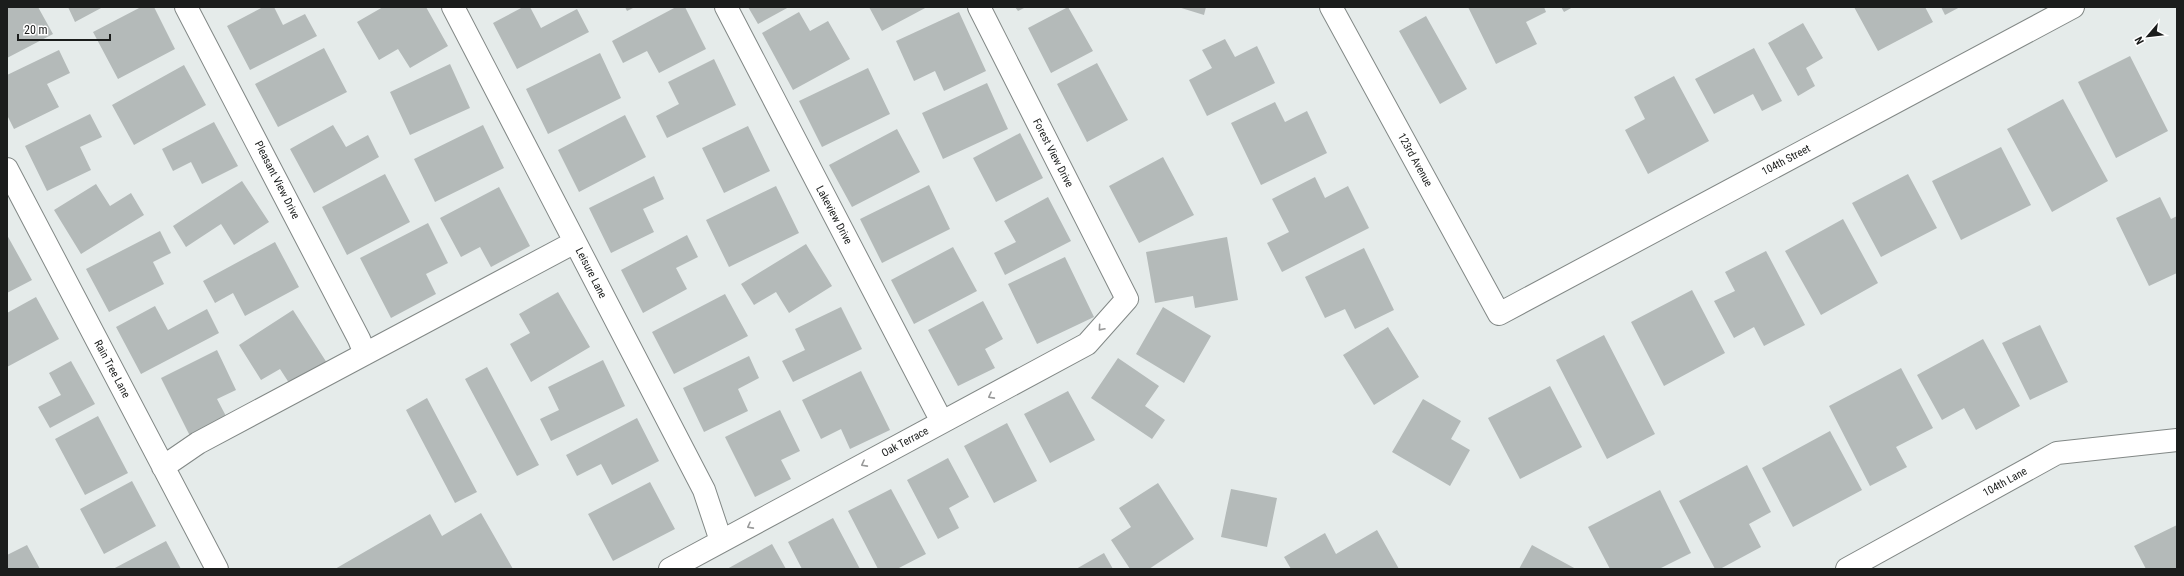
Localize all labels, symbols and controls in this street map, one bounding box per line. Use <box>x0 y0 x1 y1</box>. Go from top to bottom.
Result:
scale bar <box>18 16 110 42</box>
north arrow <box>2128 16 2168 56</box>
text: 20 m <box>24 23 48 37</box>
text: N <box>2132 34 2147 46</box>
street label: Forest View Drive <box>1030 116 1076 190</box>
street label: 123rd Avenue <box>1395 131 1435 189</box>
street label: Pleasant View Drive <box>252 139 302 221</box>
street label: 104th Street <box>1759 142 1813 178</box>
street label: Lakeview Drive <box>813 183 855 247</box>
street label: Leisure Lane <box>573 245 609 301</box>
one-way arrow <box>1099 324 1106 331</box>
street label: Rain Tree Lane <box>91 338 133 400</box>
one-way arrow <box>988 391 995 399</box>
street label: Oak Terrace <box>879 424 931 460</box>
one-way arrow <box>861 460 869 467</box>
street label: 104th Lane <box>1981 465 2029 499</box>
one-way arrow <box>747 521 754 529</box>

